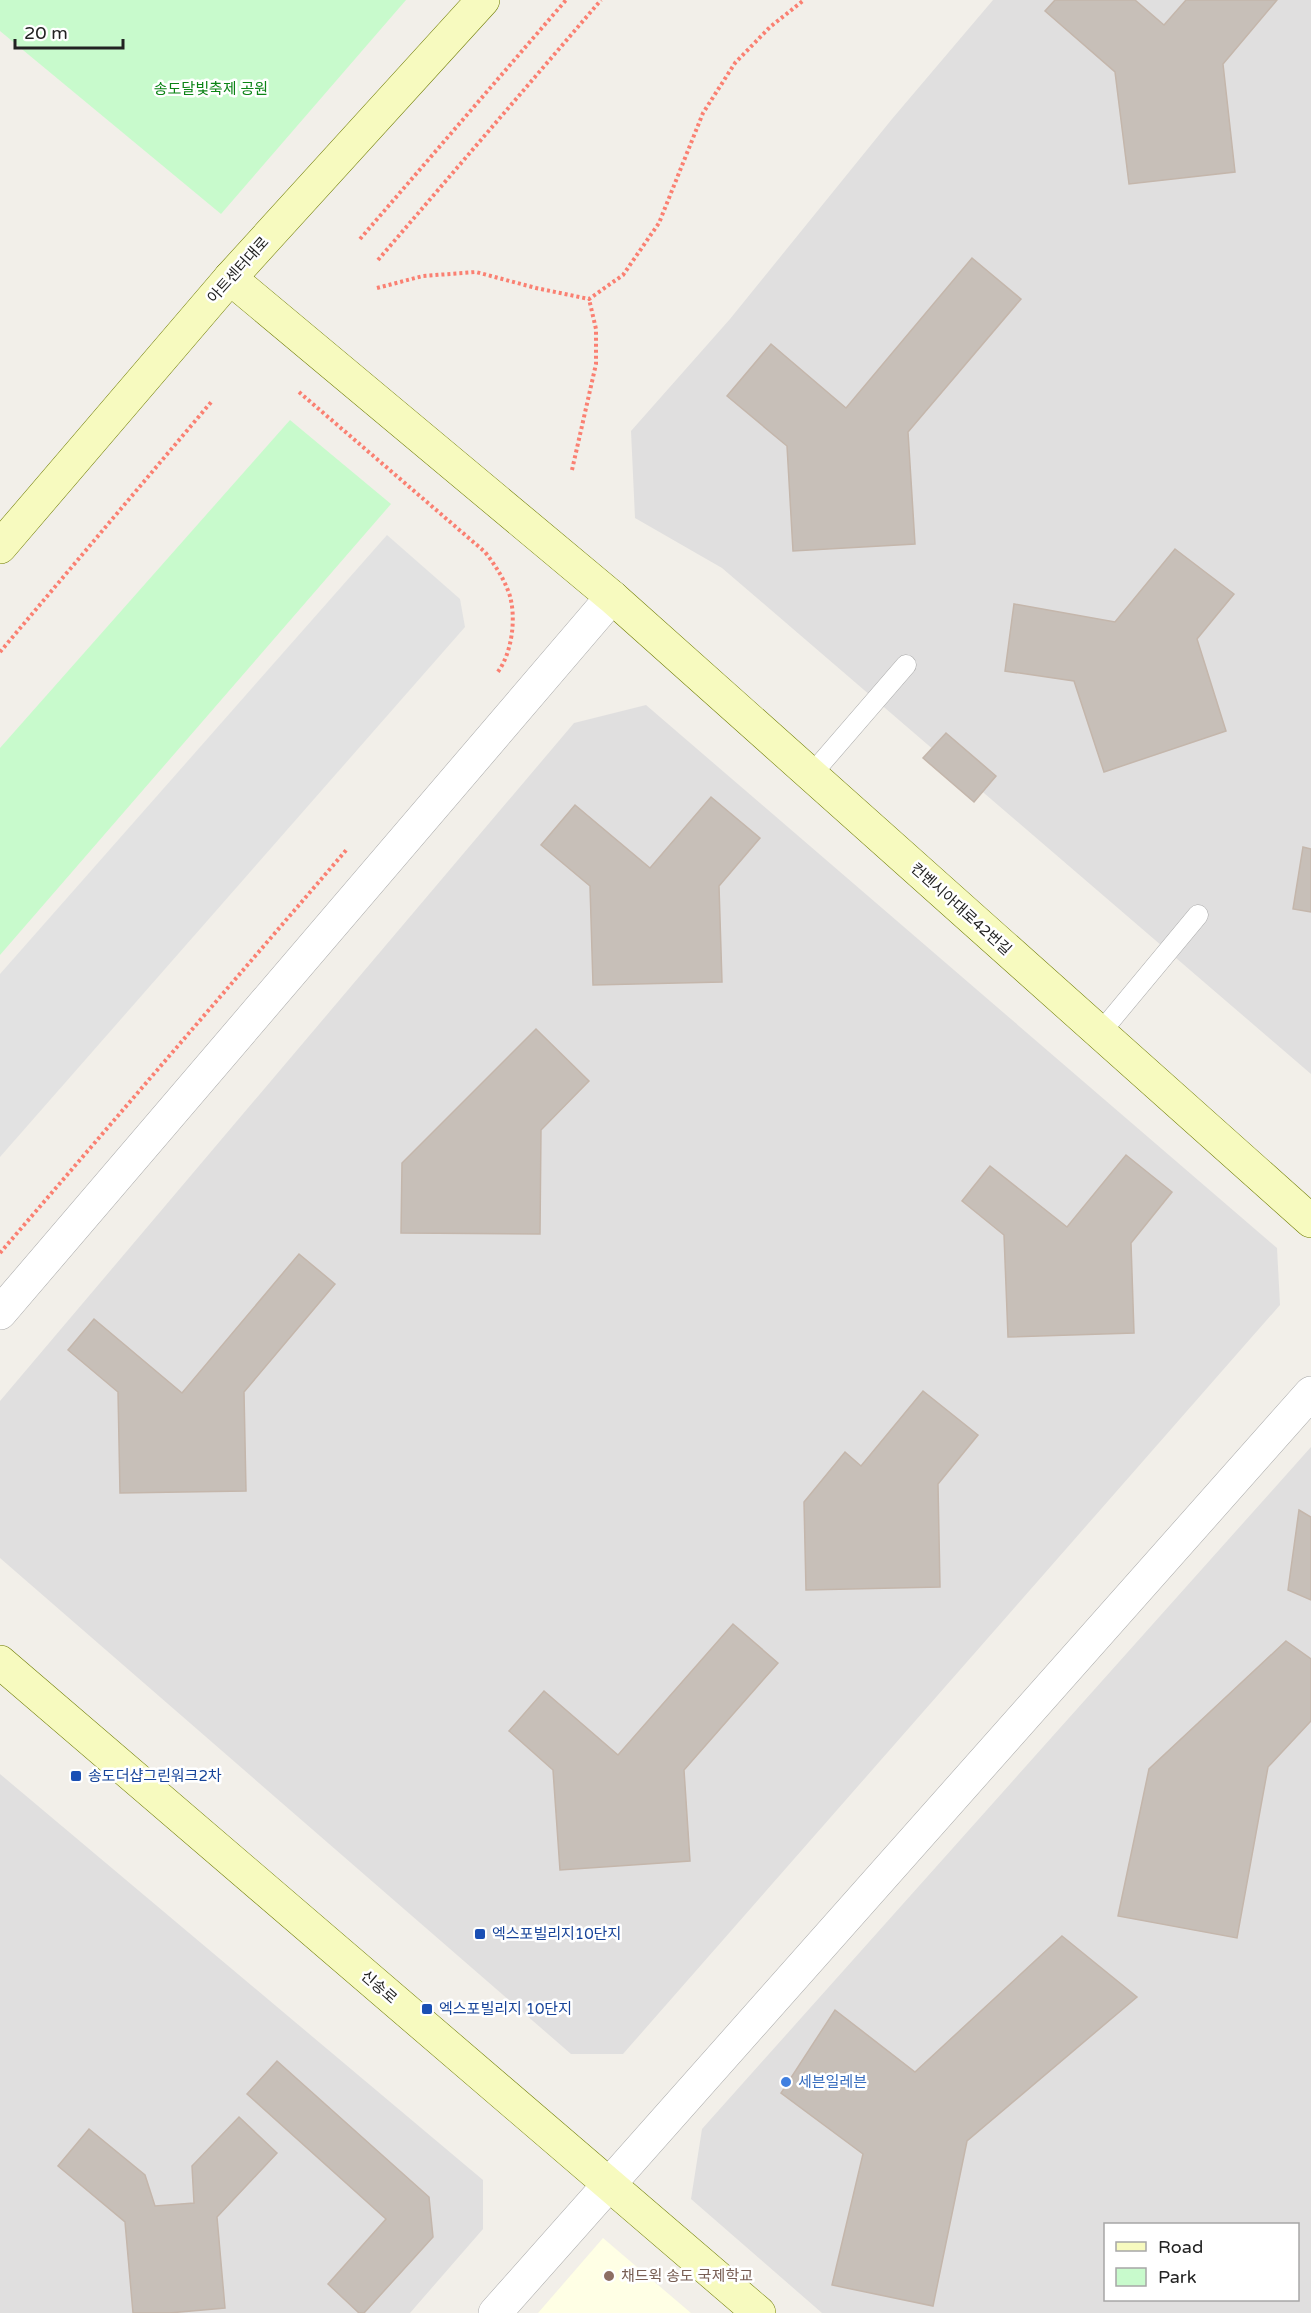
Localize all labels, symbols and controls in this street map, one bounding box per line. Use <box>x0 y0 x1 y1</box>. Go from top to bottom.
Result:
scale bar <box>15 12 123 50</box>
text: 20 m <box>24 22 68 44</box>
park label: 송도달빛축제 공원 <box>154 80 268 98</box>
street label: 아트센터대로 <box>204 233 272 307</box>
street label: 컨벤시아대로42번길 <box>907 859 1015 959</box>
place label: 송도더샵그린워크2차 <box>88 1767 222 1785</box>
marker: 송도더샵그린워크2차 <box>69 1769 83 1783</box>
place label: 엑스포빌리지10단지 <box>492 1925 621 1943</box>
marker: 엑스포빌리지10단지 <box>473 1927 487 1941</box>
street label: 신송로 <box>357 1967 401 2007</box>
place label: 엑스포빌리지 10단지 <box>439 2000 572 2018</box>
marker: 엑스포빌리지 10단지 <box>420 2002 434 2016</box>
place label: 세븐일레븐 <box>798 2073 867 2091</box>
marker: 세븐일레븐 <box>779 2075 793 2089</box>
legend <box>1104 2223 1299 2301</box>
text: Road <box>1158 2236 1203 2258</box>
text: Park <box>1158 2266 1197 2288</box>
place label: 채드윅 송도 국제학교 <box>621 2267 753 2285</box>
marker: 채드윅 송도 국제학교 <box>602 2269 616 2283</box>

